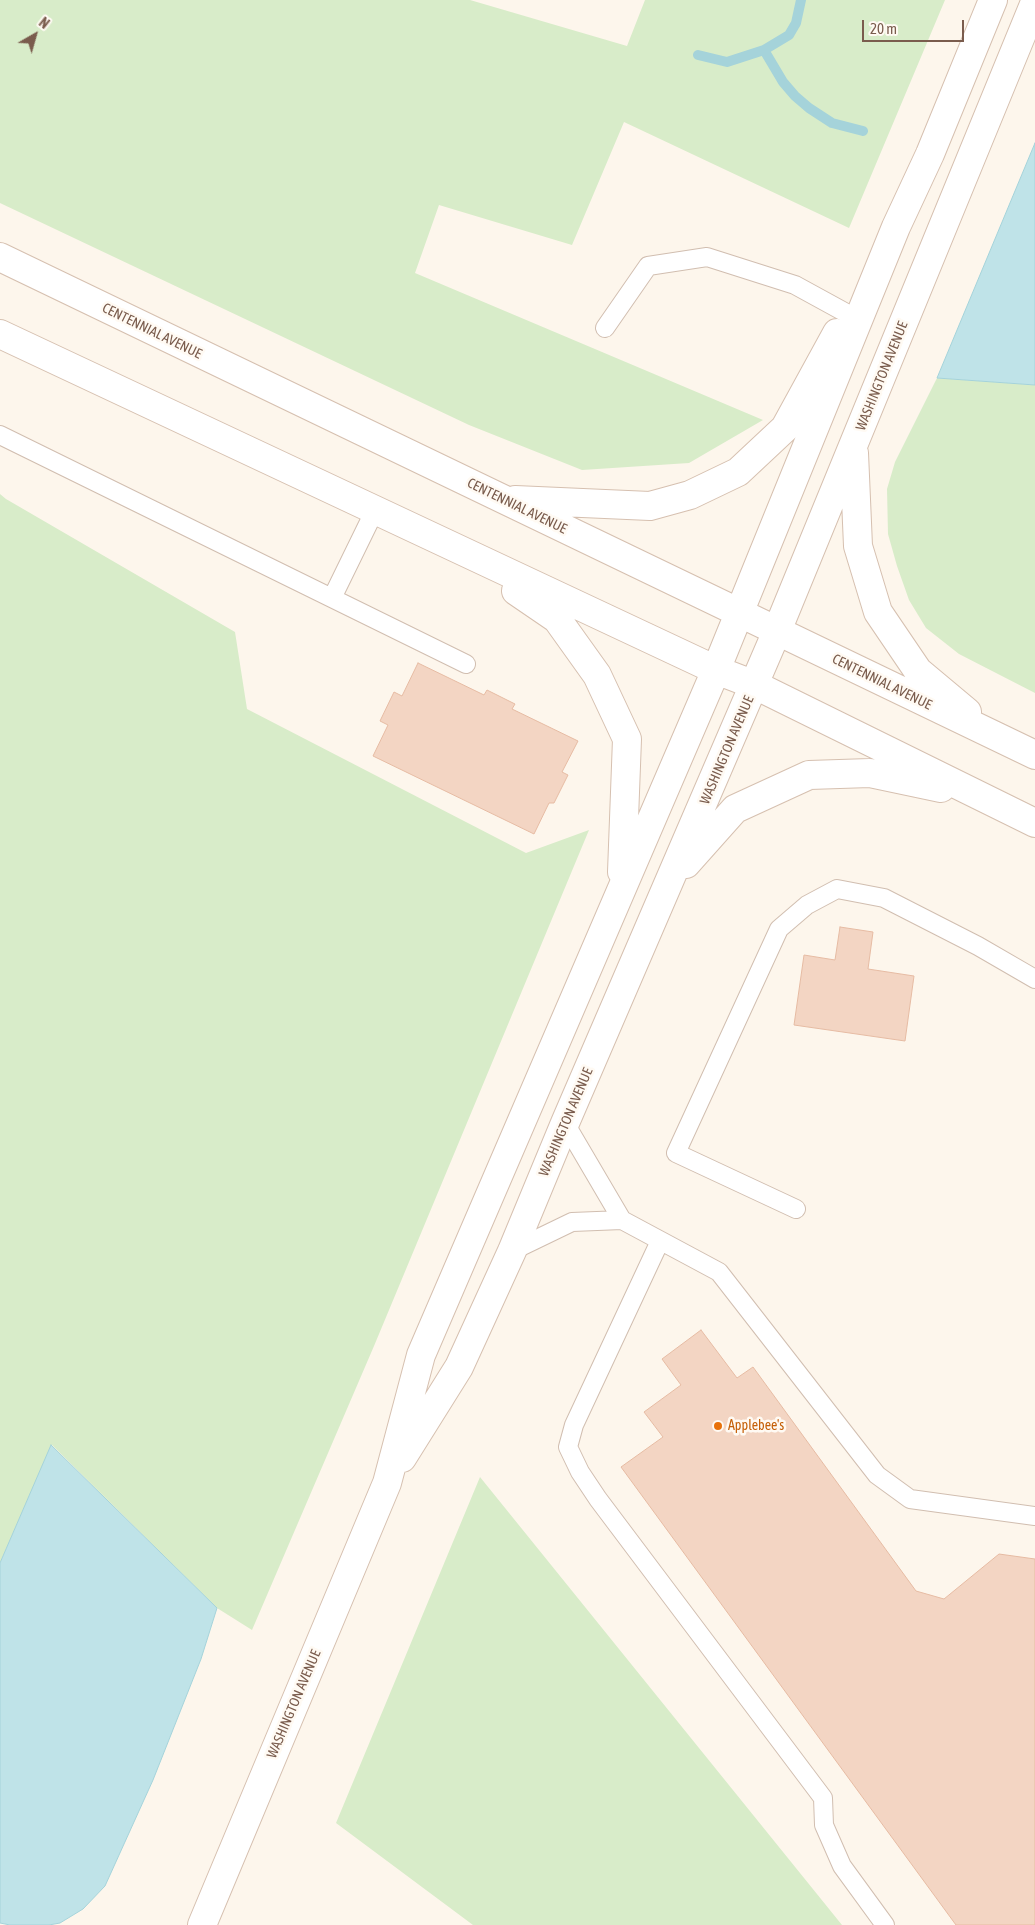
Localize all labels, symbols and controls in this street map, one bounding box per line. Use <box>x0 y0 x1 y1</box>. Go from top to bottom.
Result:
north arrow <box>10 10 60 60</box>
scale bar <box>865 10 968 42</box>
text: N <box>36 14 52 32</box>
text: 20 m <box>870 20 897 37</box>
street label: CENTENNIAL AVENUE <box>99 300 205 362</box>
street label: WASHINGTON AVENUE <box>852 319 912 433</box>
street label: CENTENNIAL AVENUE <box>464 475 570 537</box>
street label: CENTENNIAL AVENUE <box>829 651 935 713</box>
street label: WASHINGTON AVENUE <box>697 693 757 807</box>
street label: WASHINGTON AVENUE <box>536 1065 596 1179</box>
place label: Applebee's <box>728 1418 784 1434</box>
marker: Applebee's <box>712 1420 724 1432</box>
street label: WASHINGTON AVENUE <box>264 1647 324 1761</box>

